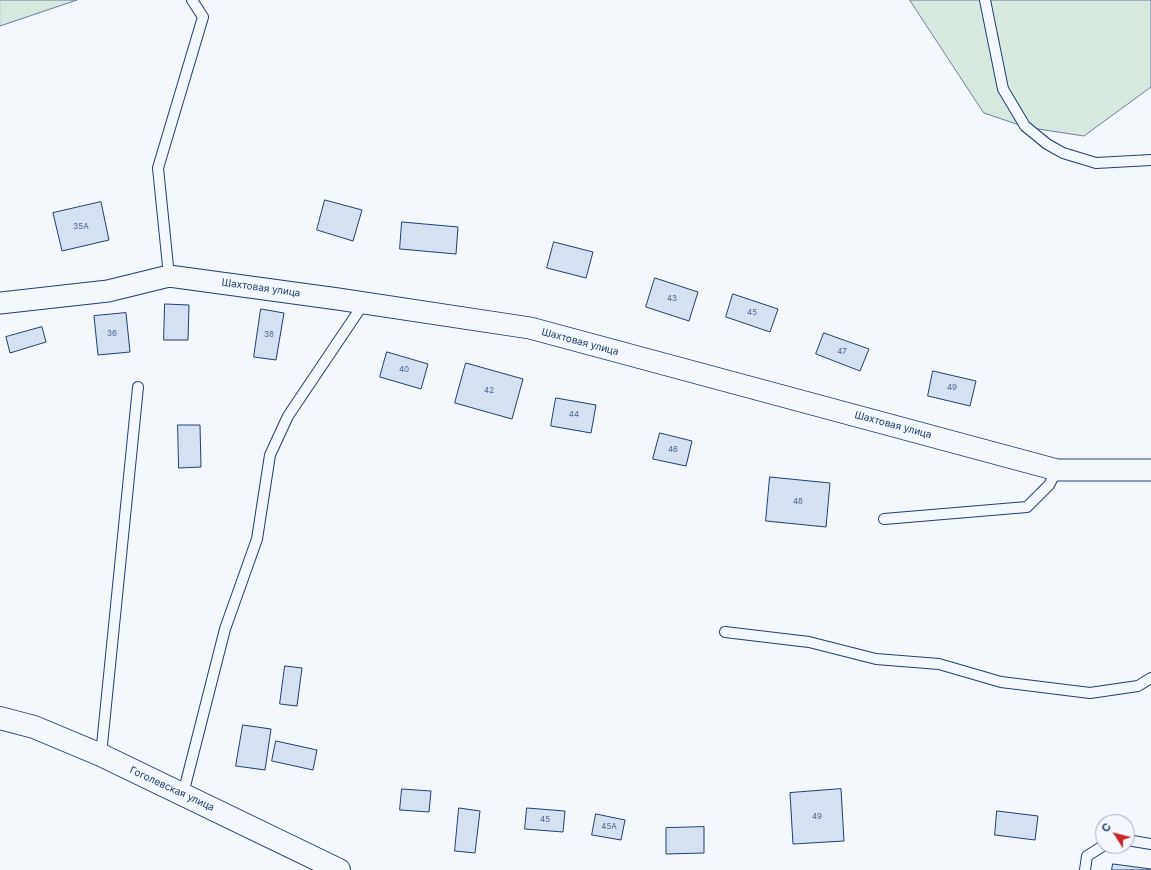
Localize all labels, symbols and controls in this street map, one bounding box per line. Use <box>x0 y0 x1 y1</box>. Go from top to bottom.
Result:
house number: 35А <box>73 222 89 232</box>
street label: Шахтовая улица <box>221 277 301 299</box>
house number: 43 <box>667 294 677 304</box>
house number: 45 <box>747 308 757 318</box>
street label: Шахтовая улица <box>540 326 620 358</box>
house number: 36 <box>107 329 117 339</box>
house number: 38 <box>264 330 274 340</box>
house number: 47 <box>837 347 847 357</box>
house number: 40 <box>399 365 409 375</box>
house number: 49 <box>947 383 957 393</box>
house number: 42 <box>484 386 494 396</box>
street label: Шахтовая улица <box>853 409 933 441</box>
house number: 44 <box>569 410 579 420</box>
house number: 46 <box>668 445 678 455</box>
house number: 48 <box>793 497 803 507</box>
street label: Гоголевская улица <box>128 764 216 814</box>
house number: 49 <box>812 812 822 822</box>
north arrow <box>1095 814 1135 854</box>
house number: 45 <box>540 815 550 825</box>
text: С <box>1098 820 1114 835</box>
house number: 45А <box>601 822 617 832</box>

